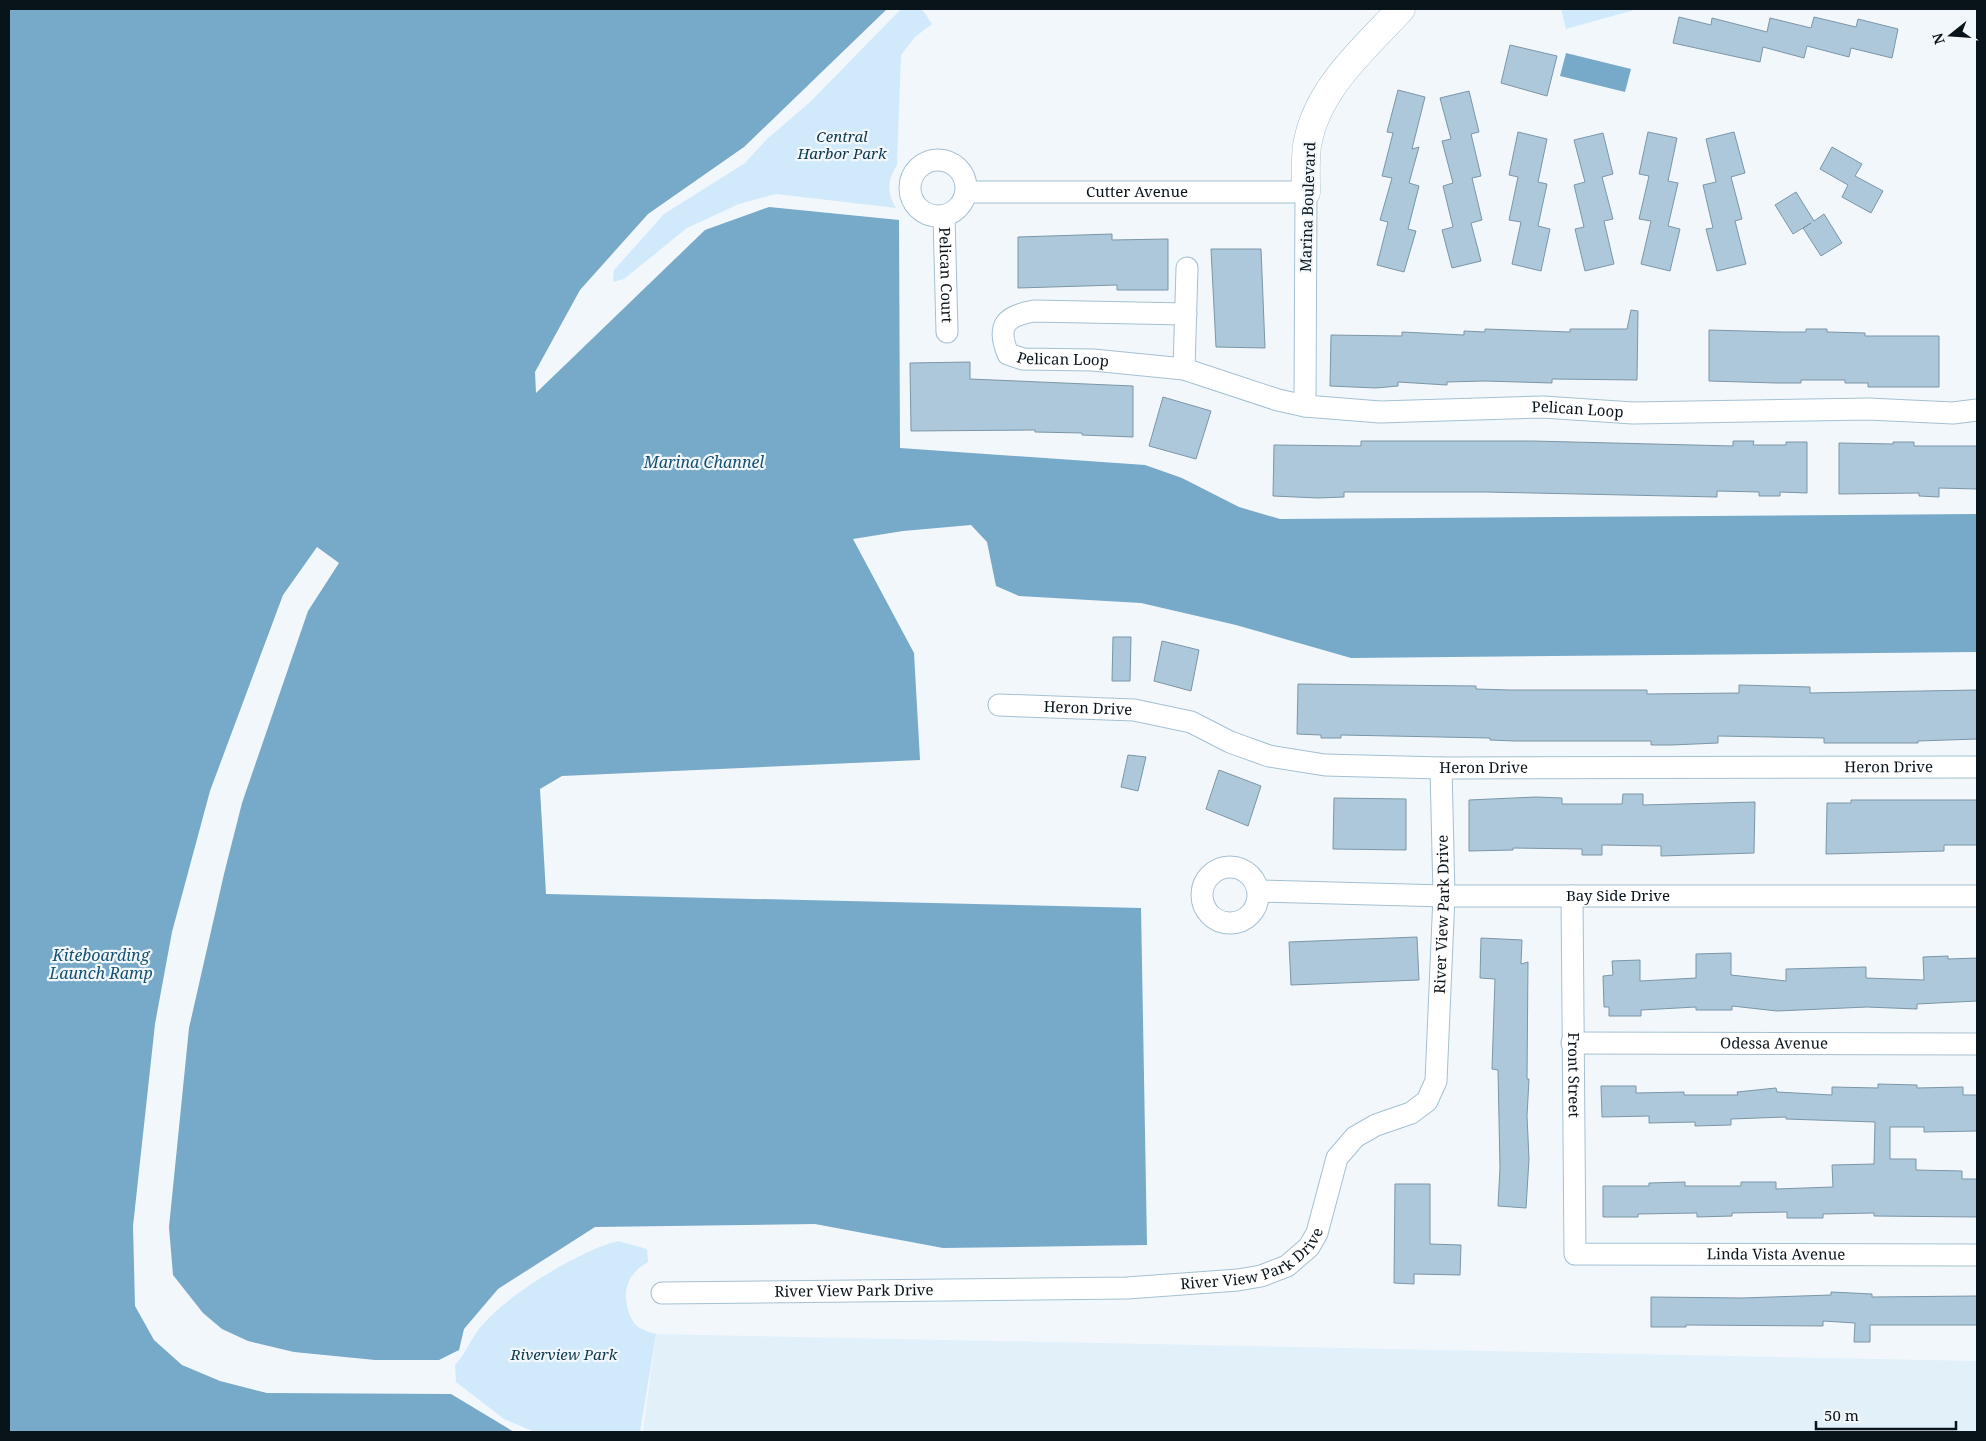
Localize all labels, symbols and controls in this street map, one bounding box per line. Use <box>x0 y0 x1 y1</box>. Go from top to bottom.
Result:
north arrow <box>1926 10 1976 60</box>
text: N <box>1927 31 1949 47</box>
park label: Central Harbor Park <box>796 126 887 163</box>
street label: Marina Boulevard <box>1295 141 1319 273</box>
street label: Cutter Avenue <box>1086 181 1188 201</box>
street label: Pelican Court <box>935 227 958 323</box>
street label: Pelican Loop <box>1015 347 1110 371</box>
street label: Pelican Loop <box>1531 396 1624 421</box>
water label: Marina Channel <box>643 451 764 473</box>
street label: Heron Drive <box>1043 696 1133 719</box>
street label: Heron Drive <box>1844 756 1933 776</box>
street label: Heron Drive <box>1439 757 1528 777</box>
street label: River View Park Drive <box>1429 835 1453 994</box>
street label: Bay Side Drive <box>1566 885 1670 905</box>
water label: Kiteboarding Launch Ramp <box>48 944 153 984</box>
street label: Front Street <box>1564 1032 1585 1118</box>
street label: Odessa Avenue <box>1720 1032 1828 1053</box>
street label: River View Park Drive <box>1180 1226 1327 1293</box>
street label: Linda Vista Avenue <box>1707 1243 1845 1264</box>
street label: River View Park Drive <box>774 1279 934 1301</box>
park label: Riverview Park <box>510 1344 618 1364</box>
scale bar <box>1816 1398 1956 1430</box>
text: 50 m <box>1824 1405 1859 1425</box>

